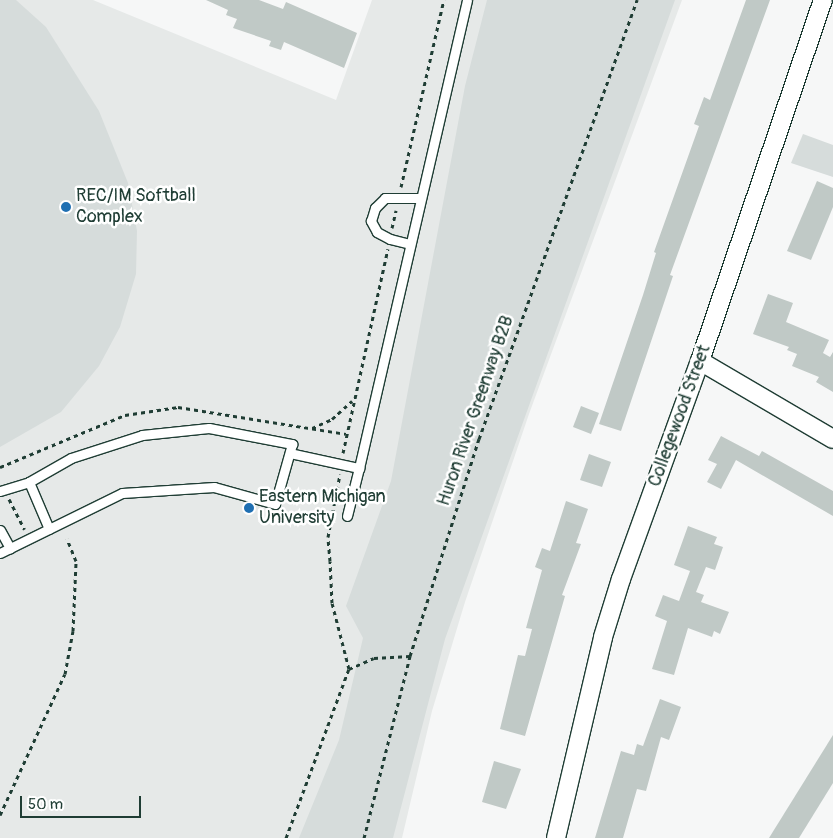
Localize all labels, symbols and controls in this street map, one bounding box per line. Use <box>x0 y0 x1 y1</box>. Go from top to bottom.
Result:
place label: REC/IM Softball Complex <box>76 186 196 228</box>
marker: REC/IM Softball Complex <box>60 201 72 213</box>
street label: Huron River Greenway B2B <box>433 313 519 509</box>
street label: Collegewood Street <box>644 342 716 490</box>
place label: Eastern Michigan University <box>259 487 386 530</box>
marker: Eastern Michigan University <box>243 502 255 514</box>
scale bar <box>22 786 144 818</box>
text: 50 m <box>28 795 63 814</box>

